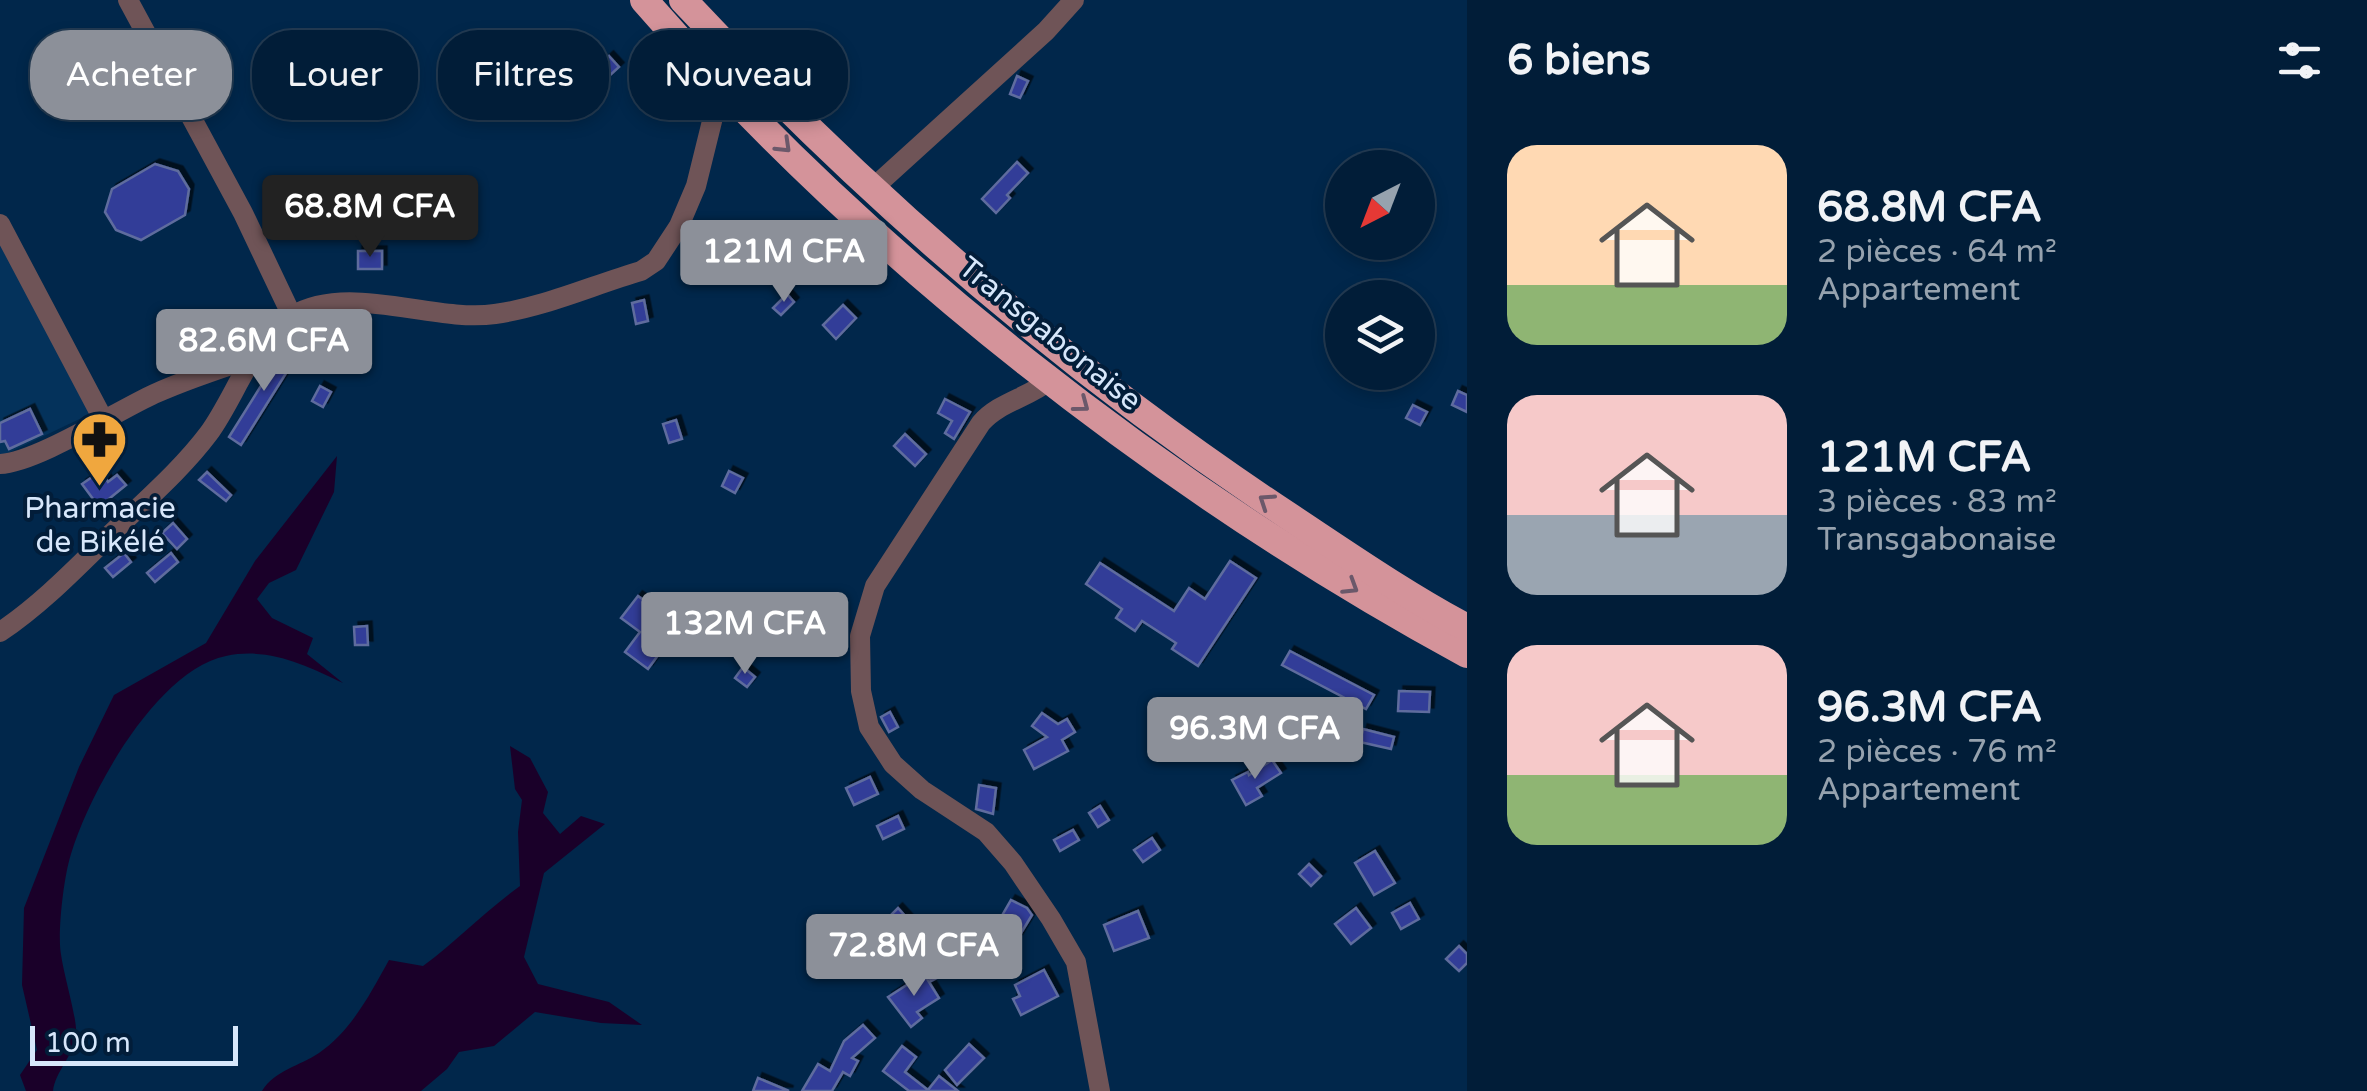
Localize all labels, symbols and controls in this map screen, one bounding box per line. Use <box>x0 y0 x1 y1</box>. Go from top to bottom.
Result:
chip: Acheter <box>30 30 232 120</box>
chip: Louer <box>252 30 418 120</box>
chip: Filtres <box>438 30 609 120</box>
chip: Nouveau <box>629 30 848 120</box>
icon: filters <box>2272 33 2327 88</box>
text: 6 biens <box>1507 35 1651 86</box>
one-way arrow <box>772 134 791 152</box>
north arrow <box>1325 150 1435 260</box>
map controls <box>1325 150 1435 390</box>
pin: 68.8M CFA <box>256 175 484 260</box>
text: 68.8M CFA <box>1817 182 2042 233</box>
icon: home <box>1587 185 1707 305</box>
text: 68.8M CFA <box>284 188 456 226</box>
pin: 121M CFA <box>681 220 887 305</box>
text: 121M CFA <box>702 233 866 271</box>
text: 2 pièces · 64 m² <box>1817 233 2057 271</box>
street label: Transgabonaise <box>951 249 1149 419</box>
text: Appartement <box>1817 271 2020 309</box>
button: layers <box>1325 280 1435 390</box>
pin: 82.6M CFA <box>150 309 378 394</box>
text: 82.6M CFA <box>178 322 350 360</box>
one-way arrow <box>1071 393 1089 410</box>
pharmacy icon: Pharmacie de Bikélé <box>70 410 130 489</box>
text: 121M CFA <box>1817 432 2032 483</box>
icon: home <box>1587 435 1707 555</box>
text: 3 pièces · 83 m² <box>1817 483 2057 521</box>
place label: Pharmacie de Bikélé <box>24 490 176 561</box>
one-way arrow <box>1259 495 1277 514</box>
text: Transgabonaise <box>1817 521 2056 559</box>
one-way arrow <box>1340 575 1358 594</box>
pin: 132M CFA <box>642 592 848 677</box>
text: 132M CFA <box>663 605 827 643</box>
text: 96.3M CFA <box>1817 682 2042 733</box>
icon: home <box>1587 685 1707 805</box>
pin: 96.3M CFA <box>1141 697 1369 782</box>
text: 96.3M CFA <box>1169 710 1341 748</box>
text: 2 pièces · 76 m² <box>1817 733 2057 771</box>
text: Appartement <box>1817 771 2020 809</box>
pin: 72.8M CFA <box>800 914 1028 999</box>
text: 72.8M CFA <box>828 927 1000 965</box>
scale bar <box>30 1021 238 1066</box>
text: 100 m <box>45 1026 131 1060</box>

